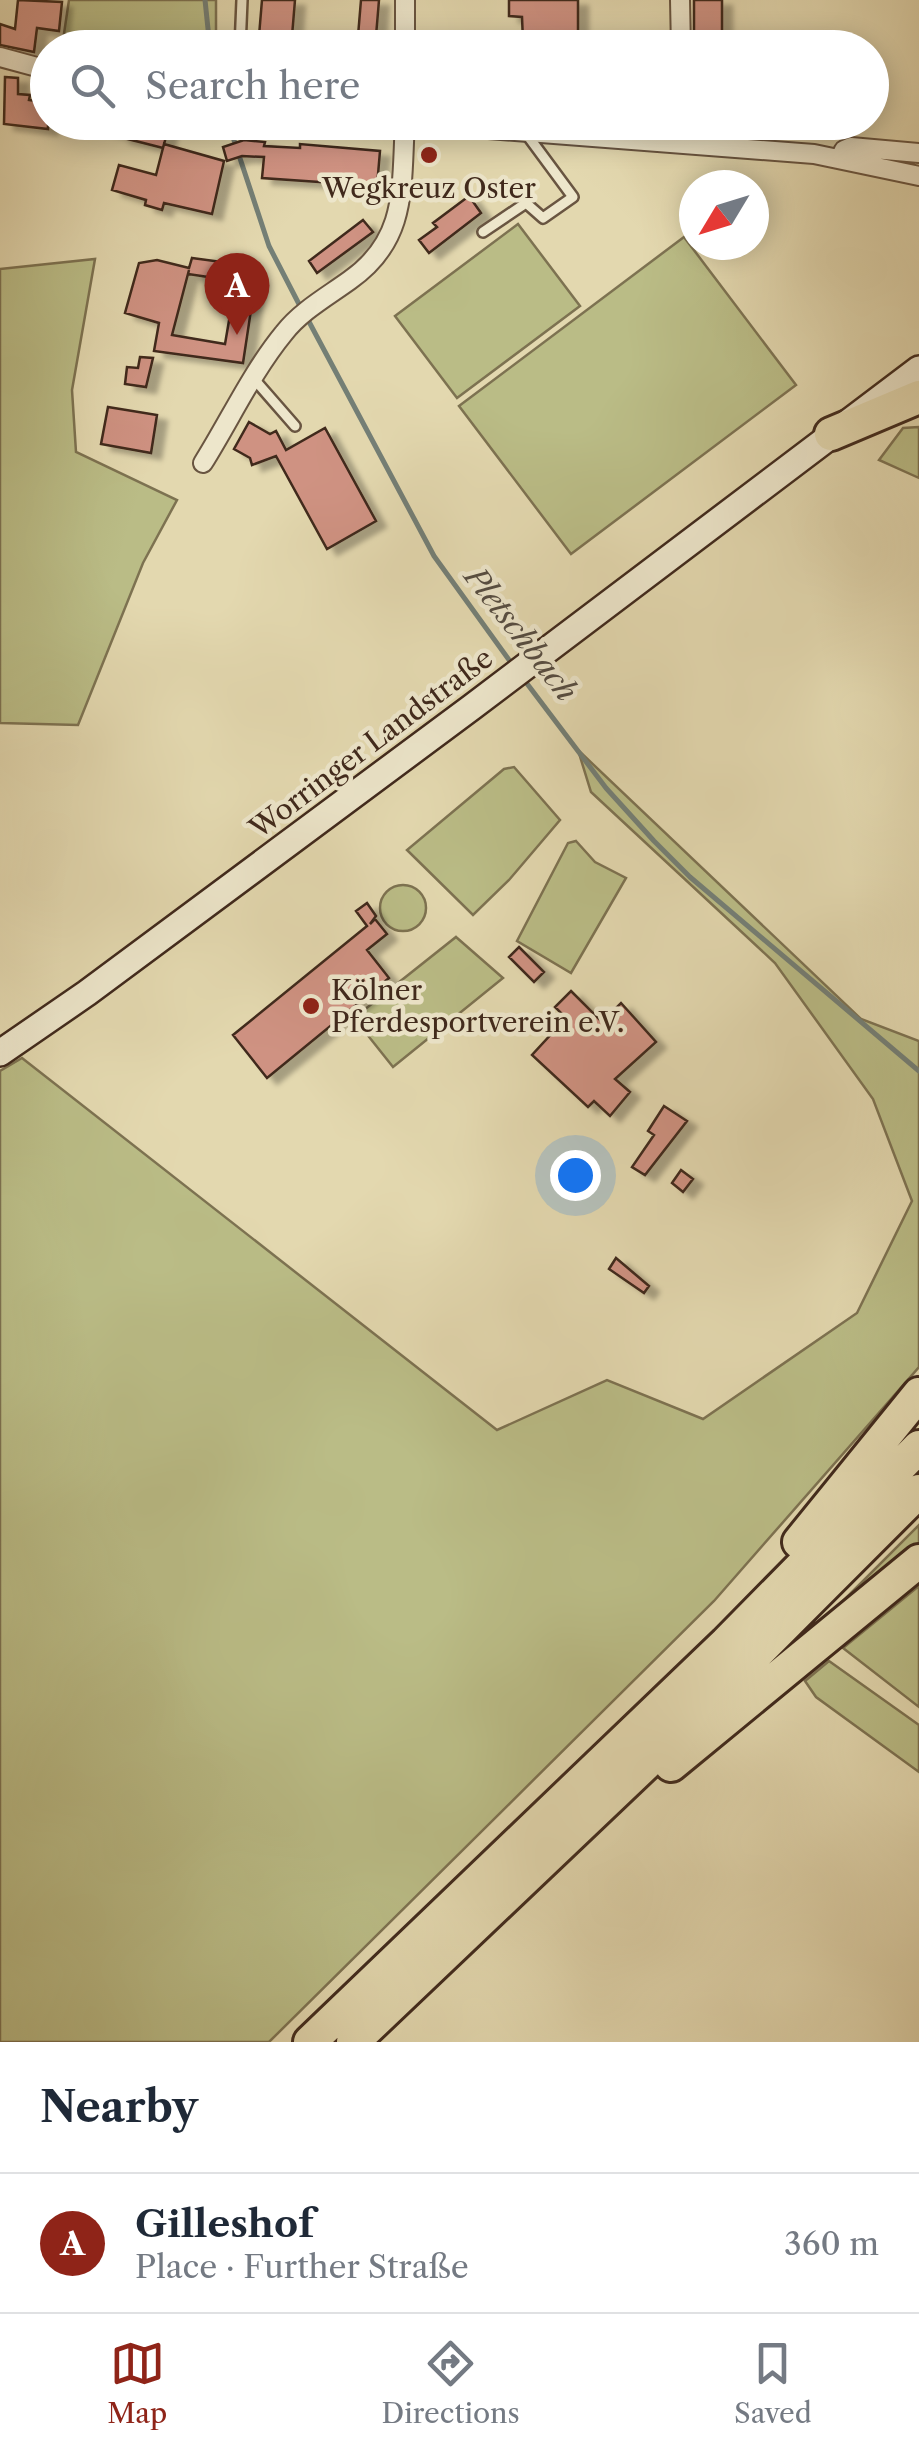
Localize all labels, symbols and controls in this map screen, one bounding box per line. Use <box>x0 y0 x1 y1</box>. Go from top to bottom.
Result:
search box <box>30 30 889 140</box>
icon: search <box>65 58 120 113</box>
text: Search here <box>145 62 360 109</box>
marker: Wegkreuz Oster <box>418 144 440 166</box>
north arrow <box>679 170 769 260</box>
place label: Wegkreuz Oster <box>321 171 536 205</box>
pin: A <box>204 252 270 335</box>
water label: Pletschbach <box>456 558 585 709</box>
street label: Worringer Landstraße <box>242 641 499 846</box>
place label: Kölner Pferdesportverein e.V. <box>331 973 624 1039</box>
marker: Kölner Pferdesportverein e.V. <box>300 995 322 1017</box>
your location <box>550 1150 601 1201</box>
text: Nearby <box>40 2081 198 2133</box>
text: Gilleshof <box>135 2200 314 2247</box>
text: A <box>60 2224 85 2263</box>
text: 360 m <box>784 2224 879 2263</box>
text: Place · Further Straße <box>135 2247 469 2286</box>
tab: Map <box>107 2336 167 2430</box>
tab: Directions <box>381 2336 520 2430</box>
tab: Saved <box>734 2336 812 2430</box>

